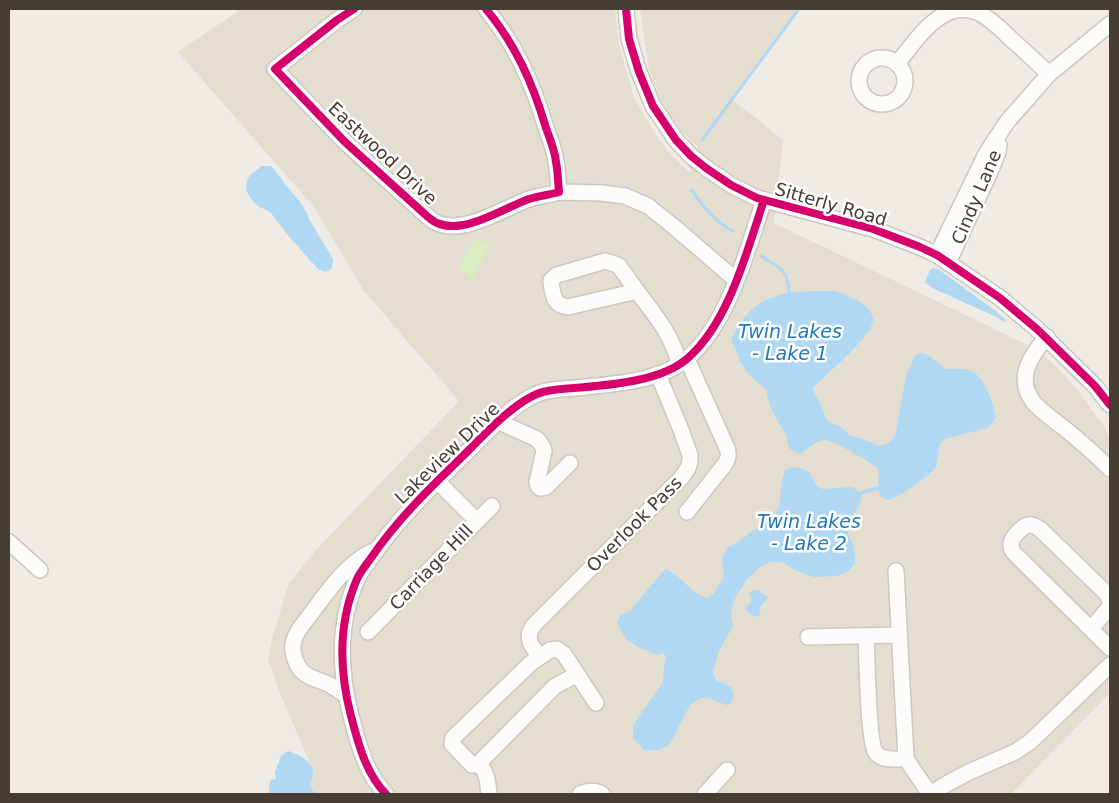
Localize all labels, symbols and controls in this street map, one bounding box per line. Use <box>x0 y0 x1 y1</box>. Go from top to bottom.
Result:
street label: Eastwood Drive <box>324 97 442 209</box>
street label: Cindy Lane <box>947 147 1005 247</box>
street label: Sitterly Road <box>773 178 889 230</box>
water label: Twin Lakes - Lake 1 <box>738 320 842 364</box>
street label: Lakeview Drive <box>390 398 504 508</box>
street label: Overlook Pass <box>582 472 686 576</box>
water label: Twin Lakes - Lake 2 <box>757 510 861 554</box>
street label: Carriage Hill <box>385 520 477 614</box>

